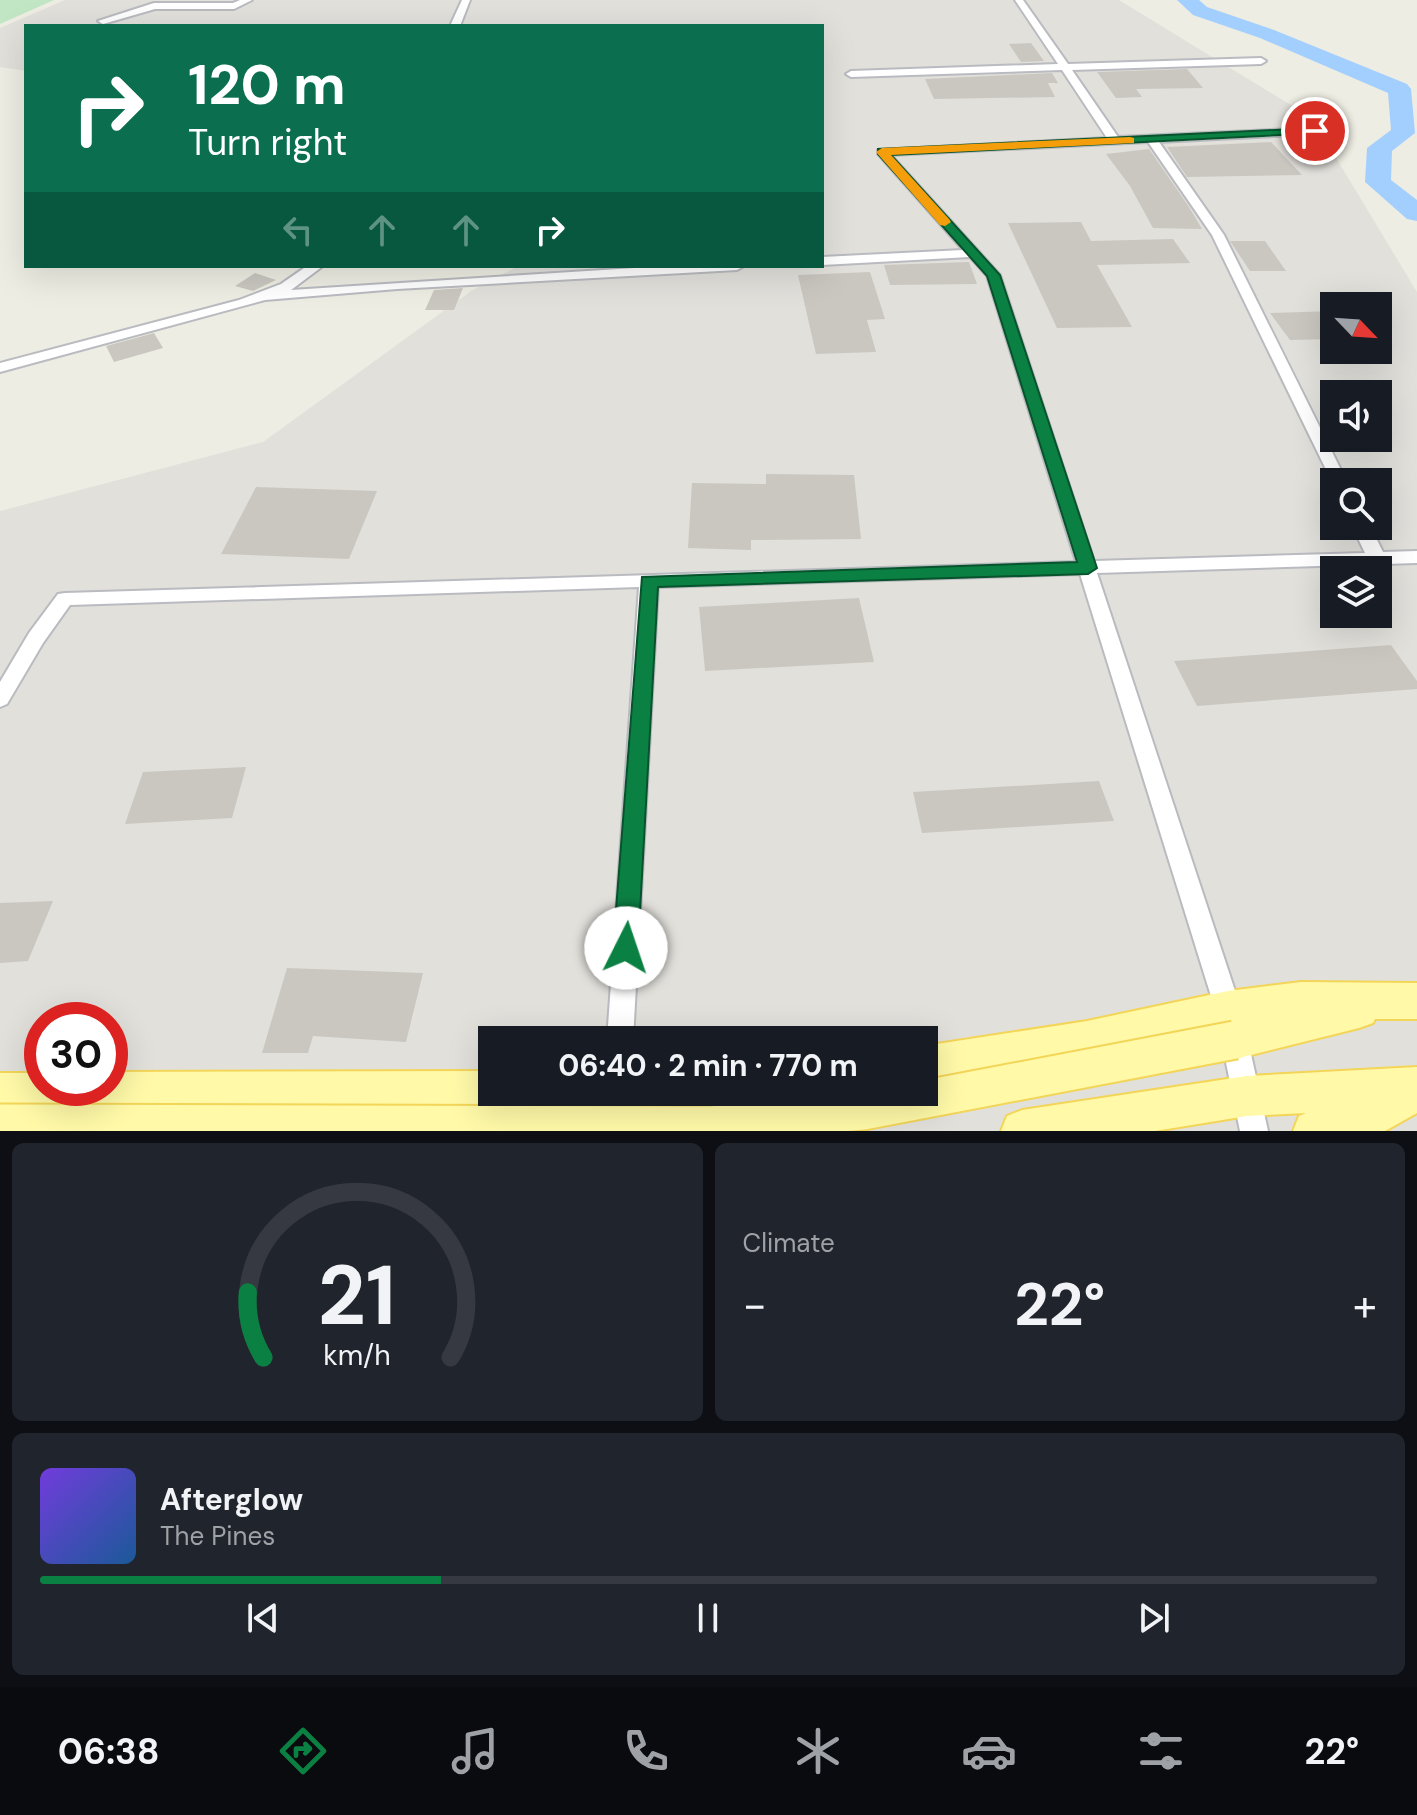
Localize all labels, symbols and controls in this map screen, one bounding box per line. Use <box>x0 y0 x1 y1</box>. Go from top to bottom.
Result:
text: 120 m <box>188 48 346 121</box>
icon: right <box>56 56 160 160</box>
pin <box>1281 97 1349 165</box>
icon: arrive <box>1293 109 1337 153</box>
text: Turn right <box>188 119 347 166</box>
icon: left <box>276 208 320 252</box>
icon: ahead <box>360 208 404 252</box>
icon: ahead <box>444 208 488 252</box>
icon: right <box>528 208 572 252</box>
north arrow <box>1320 292 1392 364</box>
map controls <box>1320 292 1392 628</box>
button: sound <box>1320 380 1392 452</box>
button: search <box>1320 468 1392 540</box>
button: layers <box>1320 556 1392 628</box>
position arrow <box>584 906 668 990</box>
speed limit sign: 30 <box>24 1002 128 1106</box>
text: 06:40 · 2 min · 770 m <box>558 1046 858 1085</box>
text: Climate <box>743 1226 835 1260</box>
text: 21 <box>318 1241 396 1350</box>
text: 22° <box>1014 1265 1105 1344</box>
text: − <box>743 1276 767 1334</box>
text: + <box>1353 1276 1377 1334</box>
text: km/h <box>323 1337 391 1374</box>
text: Afterglow <box>160 1480 303 1519</box>
text: The Pines <box>160 1519 275 1553</box>
icon: previous <box>241 1596 285 1640</box>
icon: pause <box>686 1596 730 1640</box>
icon: next <box>1132 1596 1176 1640</box>
icon: directions <box>275 1723 331 1779</box>
icon: music <box>447 1723 503 1779</box>
icon: phone <box>618 1723 674 1779</box>
icon: climate <box>790 1723 846 1779</box>
icon: car <box>961 1723 1017 1779</box>
icon: filters <box>1133 1723 1189 1779</box>
text: 06:38 <box>58 1728 160 1775</box>
text: 22° <box>1305 1728 1359 1775</box>

